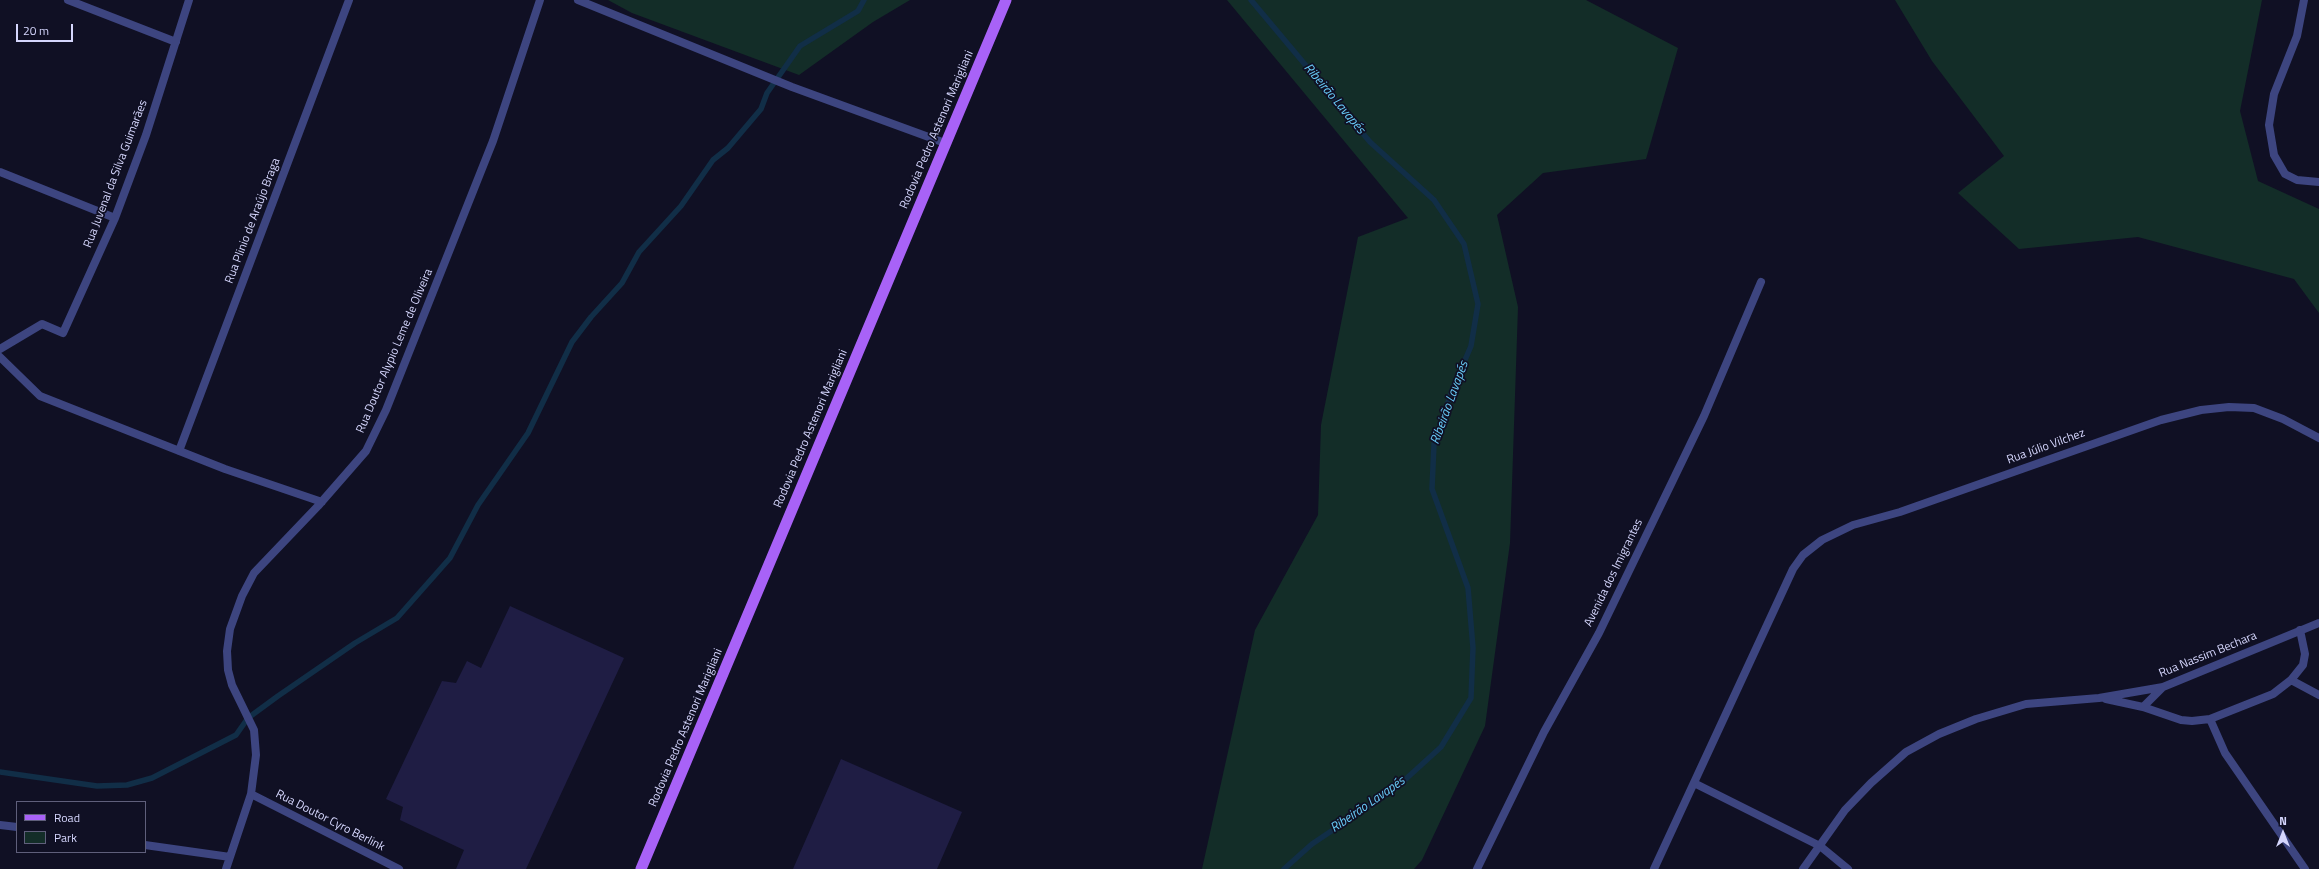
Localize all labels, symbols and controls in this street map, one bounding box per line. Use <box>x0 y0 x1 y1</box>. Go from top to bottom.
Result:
scale bar <box>18 16 75 42</box>
text: 20 m <box>23 21 49 40</box>
street label: Rodovia Pedro Astenori Marigliani <box>897 49 977 211</box>
water label: Ribeirão Lavapés <box>1300 61 1368 137</box>
street label: Rua Juvenal da Silva Guimarães <box>81 98 151 250</box>
street label: Rua Plinio de Araújo Braga <box>222 156 284 286</box>
street label: Rua Doutor Alypio Leme de Oliveira <box>354 267 436 435</box>
street label: Rodovia Pedro Astenori Marigliani <box>771 348 851 510</box>
water label: Ribeirão Lavapés <box>1428 359 1472 447</box>
street label: Rua Júlio Vilchez <box>2005 426 2087 468</box>
street label: Avenida dos Imigrantes <box>1582 517 1646 629</box>
street label: Rua Nassim Bechara <box>2157 629 2259 681</box>
street label: Rodovia Pedro Astenori Marigliani <box>646 647 726 809</box>
water label: Ribeirão Lavapés <box>1328 774 1408 836</box>
street label: Rua Doutor Cyro Berlink <box>273 787 387 855</box>
legend <box>16 801 146 853</box>
text: Road <box>54 808 80 827</box>
north arrow <box>2263 813 2303 853</box>
text: N <box>2279 813 2287 829</box>
text: Park <box>54 828 77 847</box>

